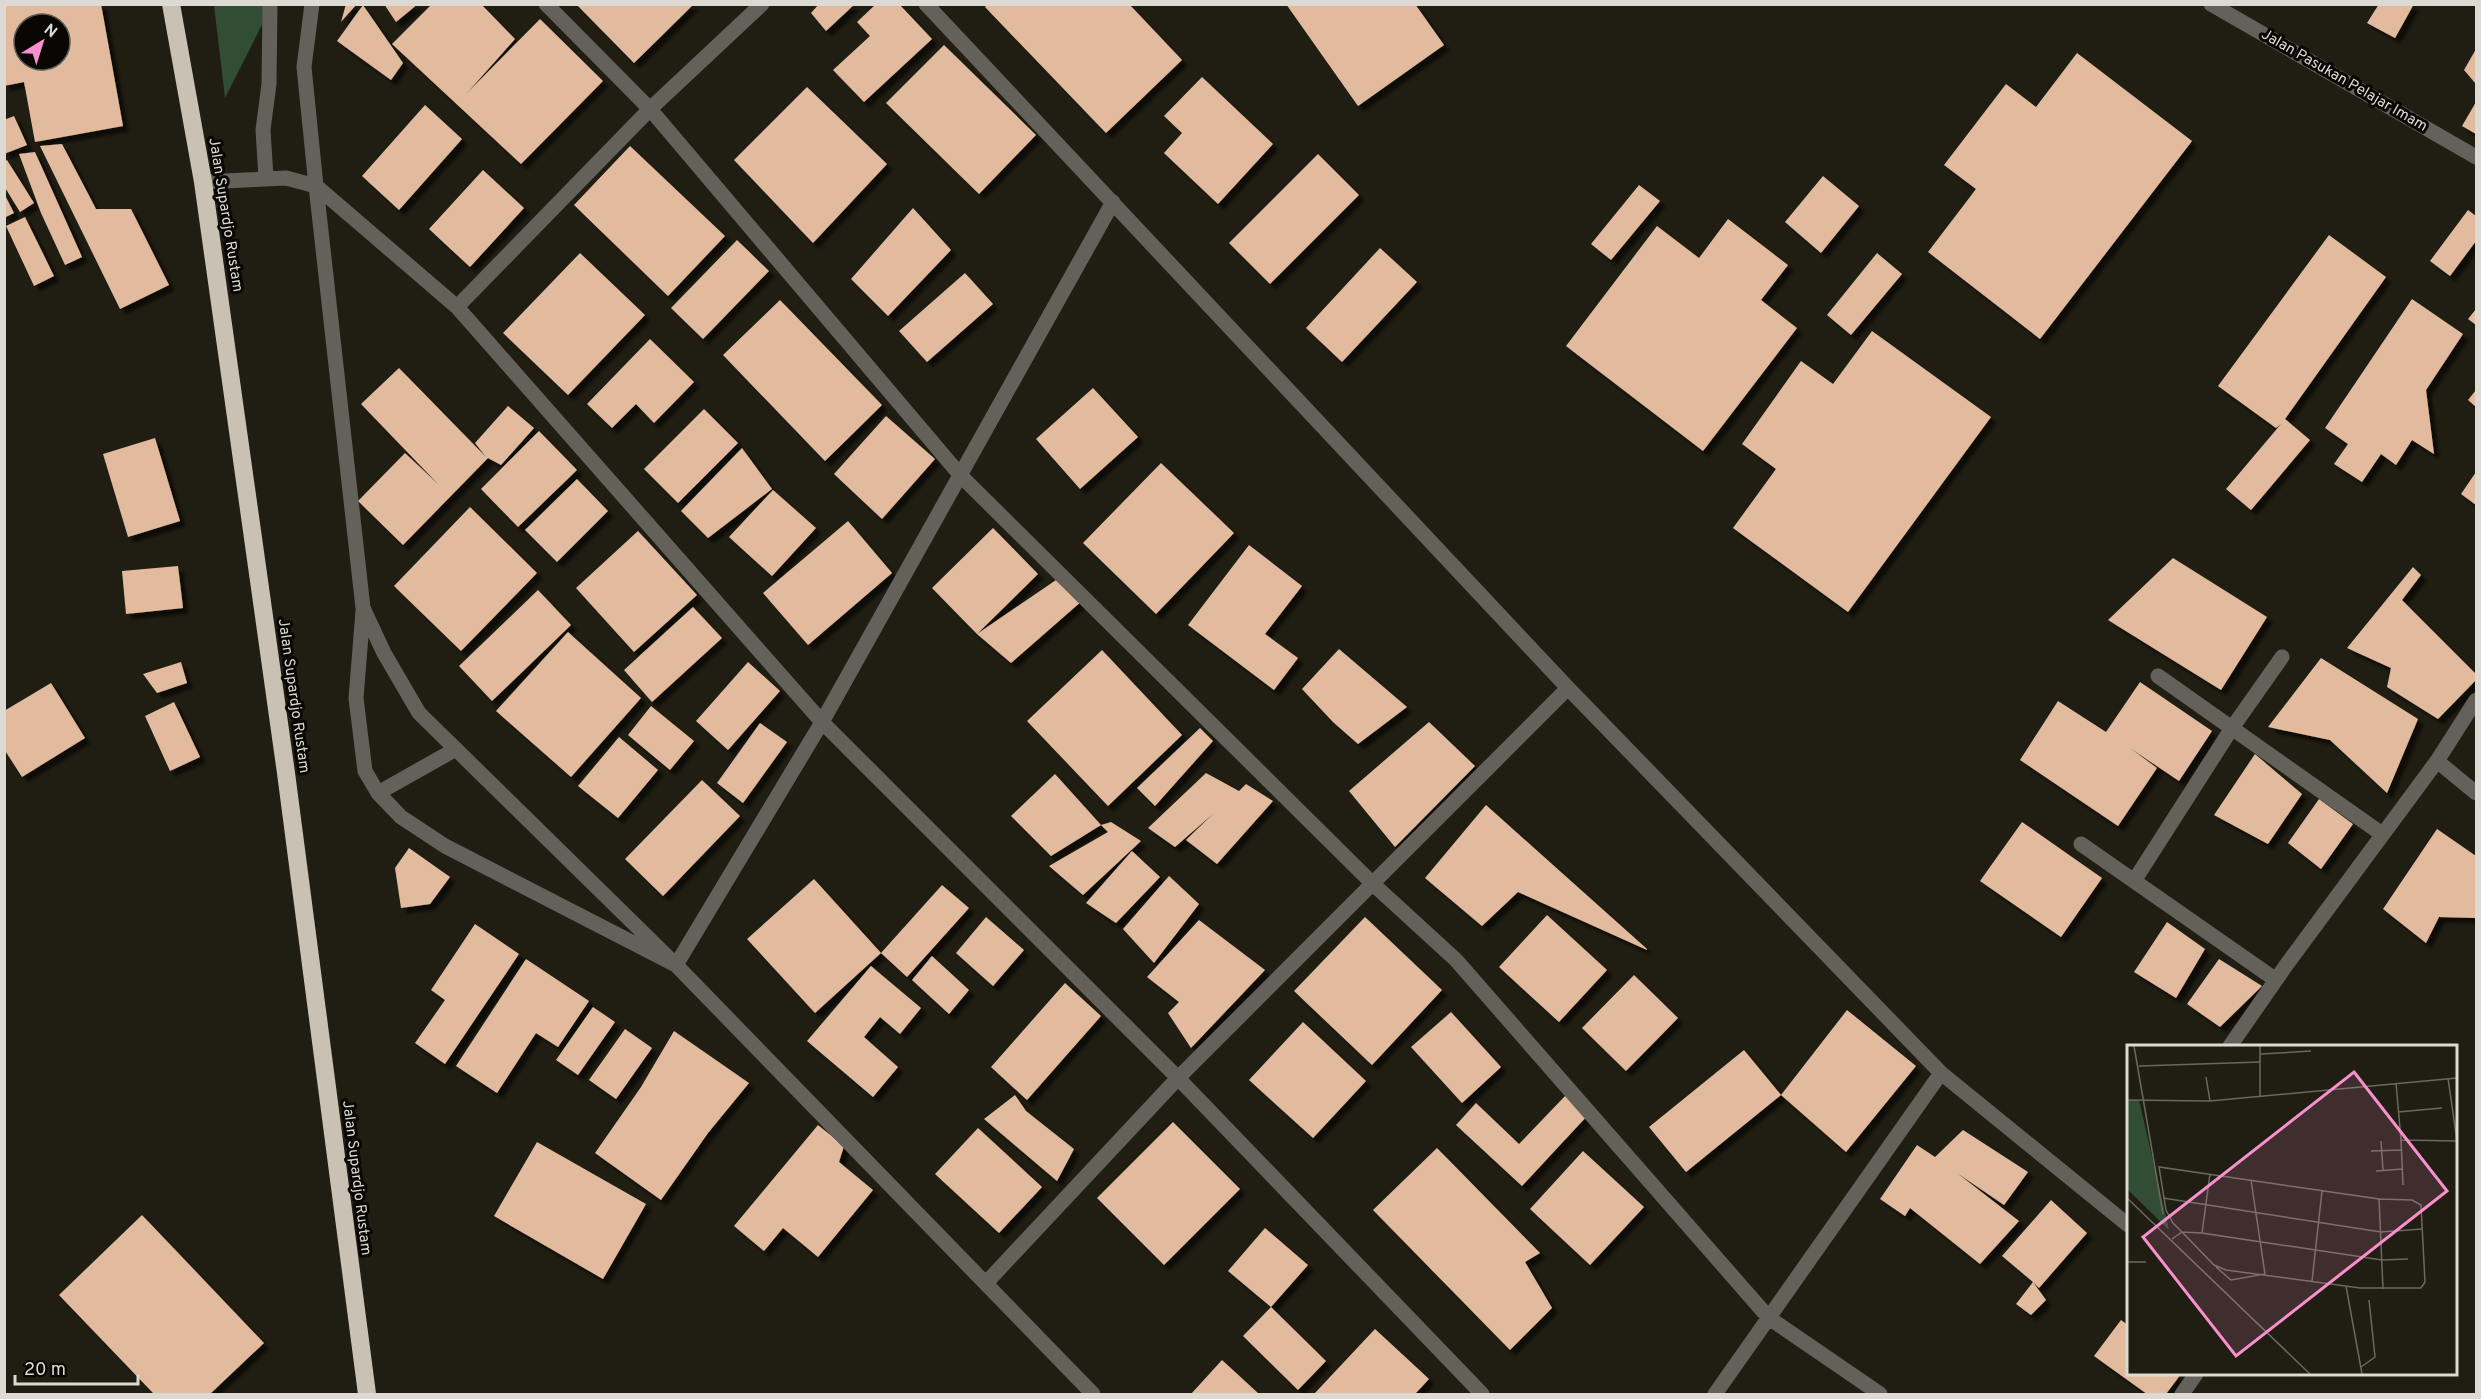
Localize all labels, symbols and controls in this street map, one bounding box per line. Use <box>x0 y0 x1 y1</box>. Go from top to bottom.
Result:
north arrow <box>12 12 72 72</box>
text: N <box>39 20 61 43</box>
street label: Jalan Pasukan Pelajar Imam <box>2257 26 2431 136</box>
street label: Jalan Supardjo Rustam <box>203 137 247 293</box>
street label: Jalan Supardjo Rustam <box>273 618 313 774</box>
inset map <box>2127 1045 2457 1375</box>
street label: Jalan Supardjo Rustam <box>337 1100 375 1256</box>
scale bar <box>15 1348 138 1386</box>
text: 20 m <box>24 1359 66 1382</box>

